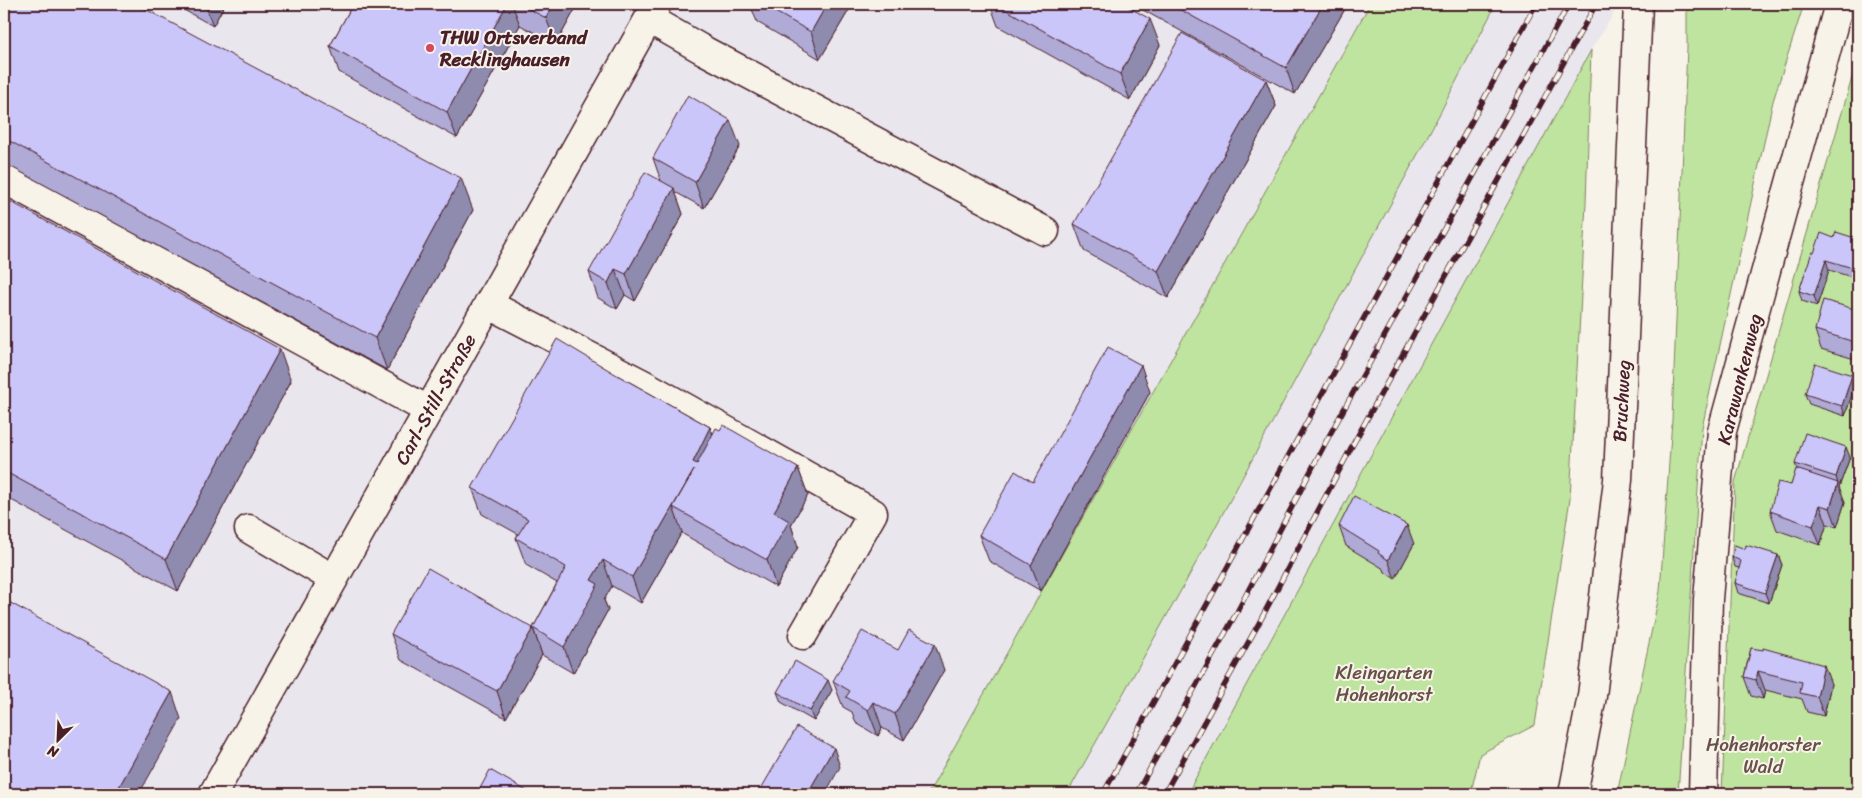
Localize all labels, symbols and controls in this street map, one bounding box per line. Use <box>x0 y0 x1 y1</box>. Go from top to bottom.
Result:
place label: THW Ortsverband Recklinghausen <box>439 21 589 76</box>
marker: THW Ortsverband Recklinghausen <box>424 42 436 54</box>
street label: Karawankenweg <box>1707 310 1772 448</box>
street label: Carl-Still-Straße <box>386 327 485 471</box>
street label: Bruchweg <box>1603 359 1640 443</box>
park label: Kleingarten Hohenhorst <box>1335 656 1434 711</box>
north arrow <box>32 716 82 766</box>
park label: Hohenhorster Wald <box>1706 728 1821 783</box>
text: N <box>43 738 63 765</box>

